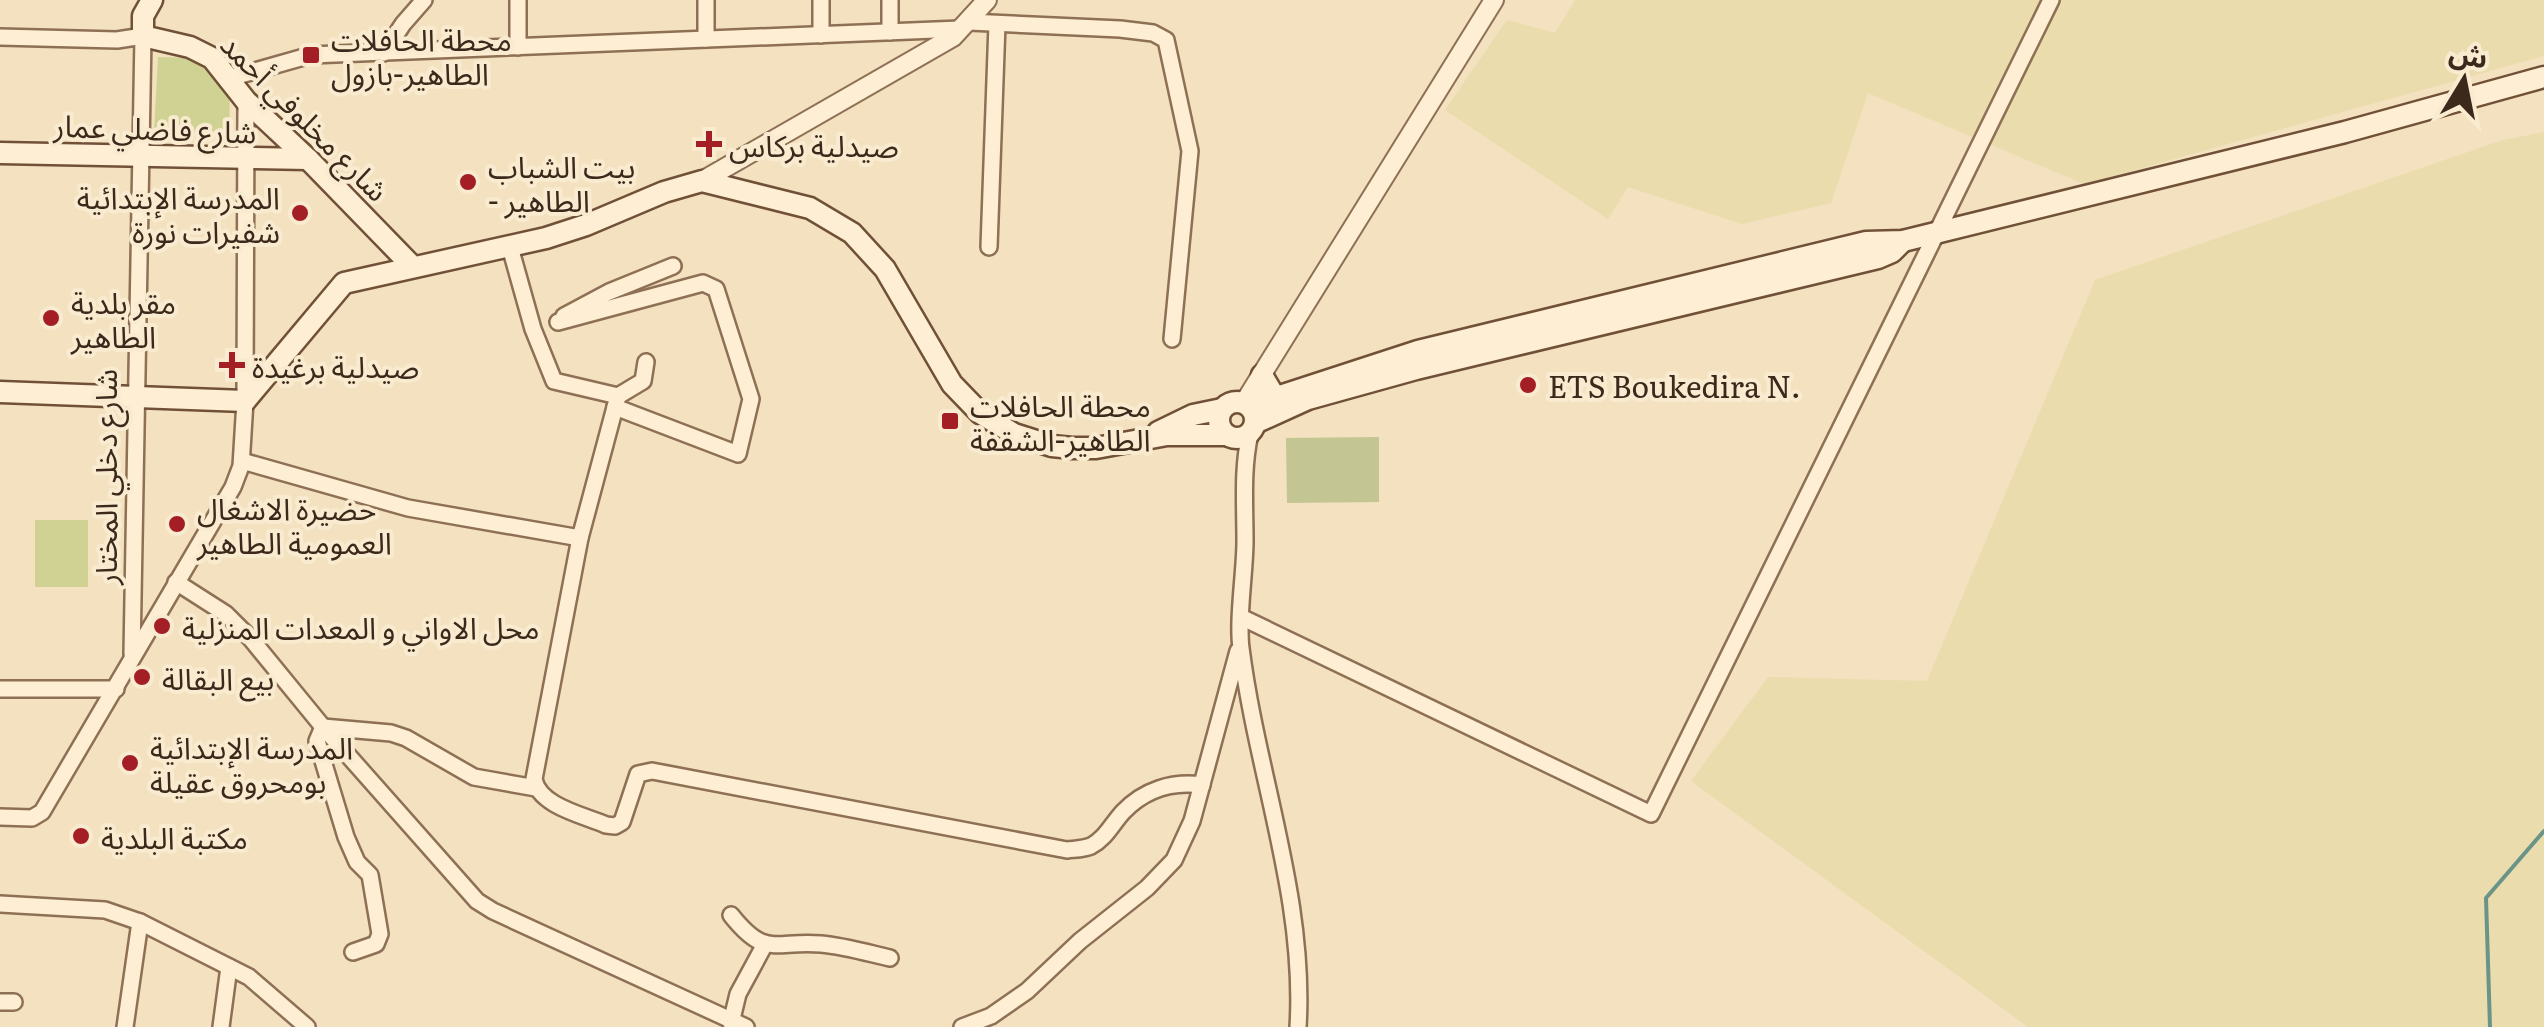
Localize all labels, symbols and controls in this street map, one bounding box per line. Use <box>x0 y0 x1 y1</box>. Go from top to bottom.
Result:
place label: محطة الحافلات الطاهير-بازول <box>331 16 512 94</box>
street label: شارع مخلوفي أحمد <box>209 22 400 213</box>
text: ش <box>2446 29 2491 77</box>
north arrow <box>2414 30 2514 130</box>
marker: محطة الحافلات الطاهير-بازول <box>300 44 322 66</box>
street label: شارع فاضلي عمار <box>52 101 257 156</box>
place label: صيدلية بركاس <box>729 122 899 166</box>
marker: صيدلية بركاس <box>698 133 720 155</box>
place label: بيت الشباب - الطاهير <box>488 143 635 221</box>
marker: بيت الشباب - الطاهير <box>457 171 479 193</box>
place label: المدرسة الإبتدائية شفيرات نورة <box>77 174 280 252</box>
marker: المدرسة الإبتدائية شفيرات نورة <box>289 202 311 224</box>
place label: مقر بلدية الطاهير <box>70 279 176 357</box>
marker: مقر بلدية الطاهير <box>40 307 62 329</box>
place label: صيدلية برغيدة <box>252 343 419 387</box>
marker: صيدلية برغيدة <box>221 354 243 376</box>
place label: ETS Boukedira N. <box>1548 363 1801 407</box>
street label: شارع دخلي المختار <box>82 369 130 586</box>
marker: ETS Boukedira N. <box>1517 374 1539 396</box>
place label: محطة الحافلات الطاهير-الشقفة <box>970 382 1151 460</box>
marker: محطة الحافلات الطاهير-الشقفة <box>939 410 961 432</box>
place label: حضيرة الاشغال العمومية الطاهير <box>196 485 392 563</box>
marker: حضيرة الاشغال العمومية الطاهير <box>166 513 188 535</box>
place label: محل الاواني و المعدات المنزلية <box>182 604 540 652</box>
marker: محل الاواني و المعدات المنزلية <box>151 615 173 637</box>
place label: بيع البقالة <box>162 655 274 702</box>
marker: بيع البقالة <box>131 666 153 688</box>
place label: المدرسة الإبتدائية بومحروق عقيلة <box>150 724 353 802</box>
marker: المدرسة الإبتدائية بومحروق عقيلة <box>119 752 141 774</box>
place label: مكتبة البلدية <box>101 814 248 858</box>
marker: مكتبة البلدية <box>70 825 92 847</box>

